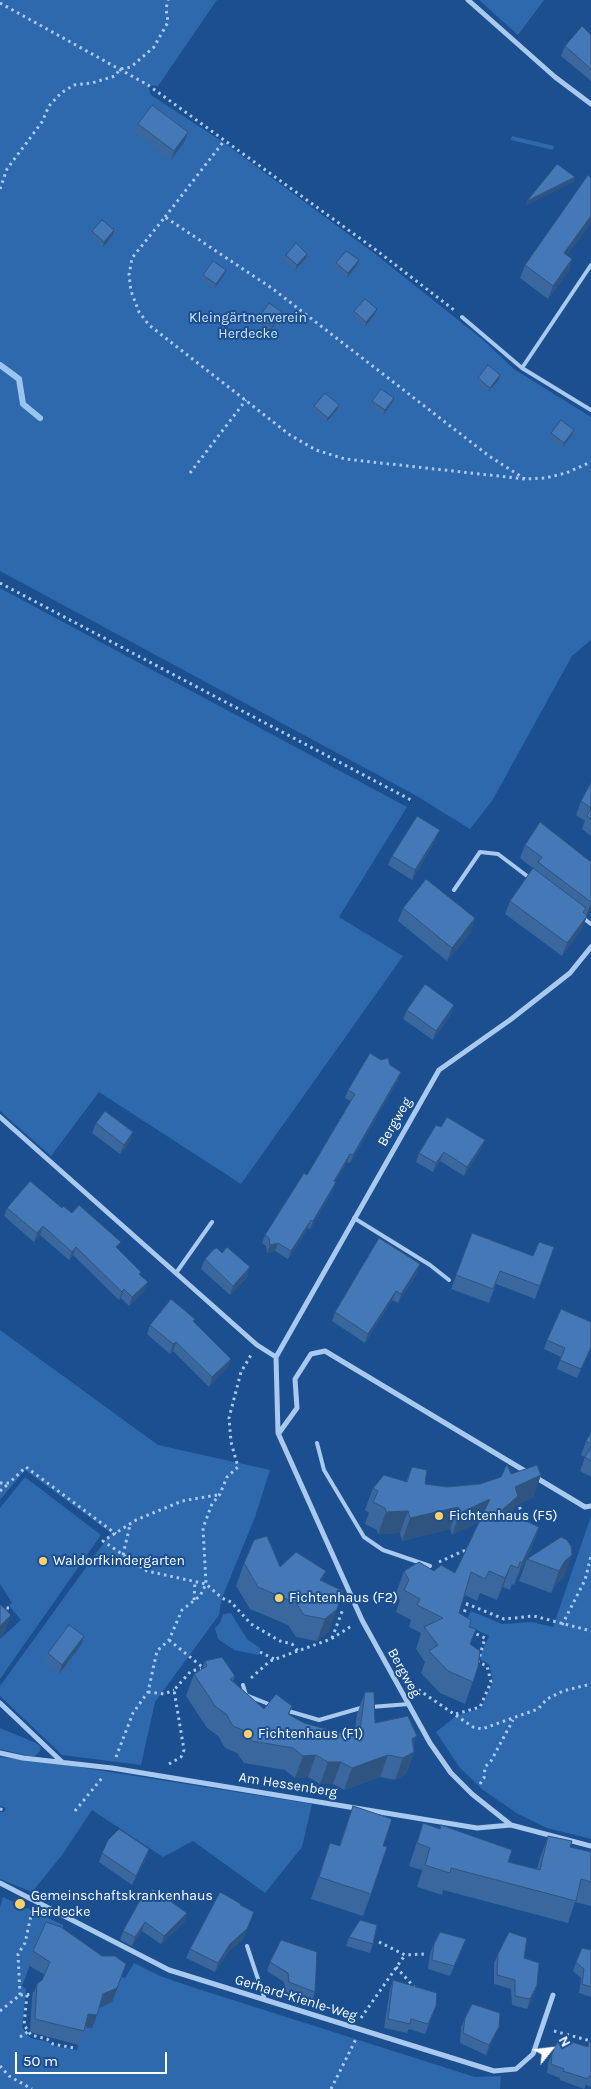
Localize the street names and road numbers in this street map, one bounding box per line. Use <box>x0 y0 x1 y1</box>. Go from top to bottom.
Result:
street label: Bergweg <box>374 1094 416 1150</box>
street label: Bergweg <box>384 1645 424 1701</box>
street label: Am Hessenberg <box>238 1769 338 1801</box>
street label: Gerhard-Kienle-Weg <box>233 1971 359 2025</box>

